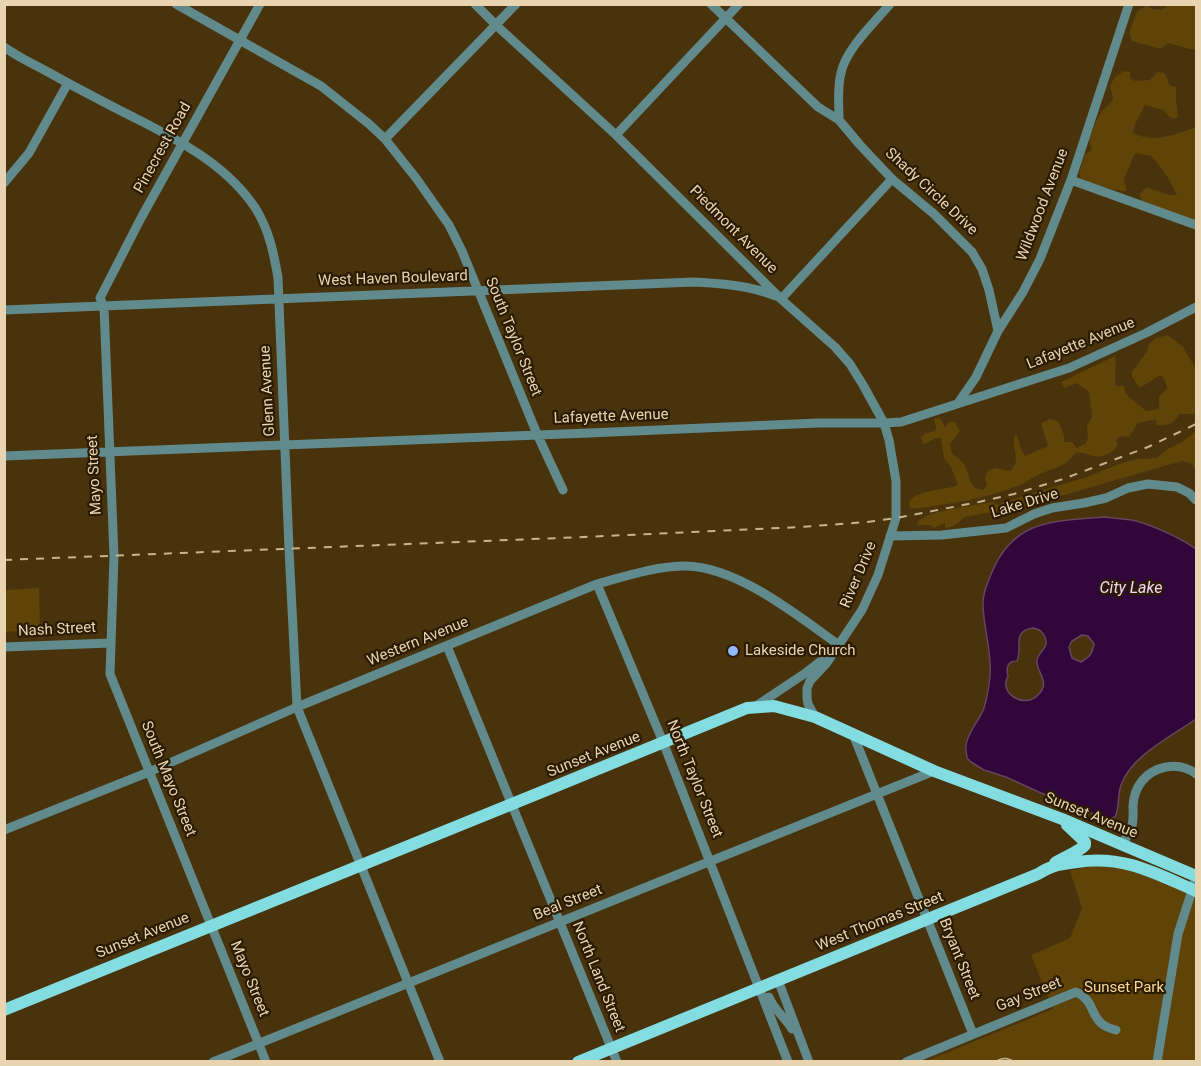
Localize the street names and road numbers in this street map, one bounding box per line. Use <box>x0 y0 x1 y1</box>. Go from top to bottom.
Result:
street label: Pinecrest Road <box>131 100 195 196</box>
street label: Shady Circle Drive <box>881 145 981 239</box>
street label: Wildwood Avenue <box>1013 146 1073 264</box>
street label: Piedmont Avenue <box>685 182 781 278</box>
street label: West Haven Boulevard <box>318 267 468 291</box>
street label: South Taylor Street <box>481 275 545 399</box>
street label: Lafayette Avenue <box>1024 314 1138 374</box>
street label: Glenn Avenue <box>257 345 279 437</box>
street label: Lafayette Avenue <box>553 406 669 428</box>
street label: Mayo Street <box>84 435 106 515</box>
street label: Lake Drive <box>989 485 1061 523</box>
street label: River Drive <box>837 539 881 611</box>
street label: Western Avenue <box>365 613 471 671</box>
street label: Nash Street <box>18 619 96 641</box>
street label: North Taylor Street <box>662 717 726 841</box>
street label: South Mayo Street <box>137 719 199 839</box>
street label: Sunset Avenue <box>545 728 643 782</box>
street label: Sunset Avenue <box>1042 789 1140 843</box>
street label: Beal Street <box>531 881 605 925</box>
street label: West Thomas Street <box>814 888 946 956</box>
street label: Sunset Avenue <box>94 909 192 963</box>
street label: Bryant Street <box>935 916 983 1002</box>
street label: North Land Street <box>568 919 628 1035</box>
street label: Mayo Street <box>226 939 272 1019</box>
street label: Gay Street <box>994 974 1064 1016</box>

